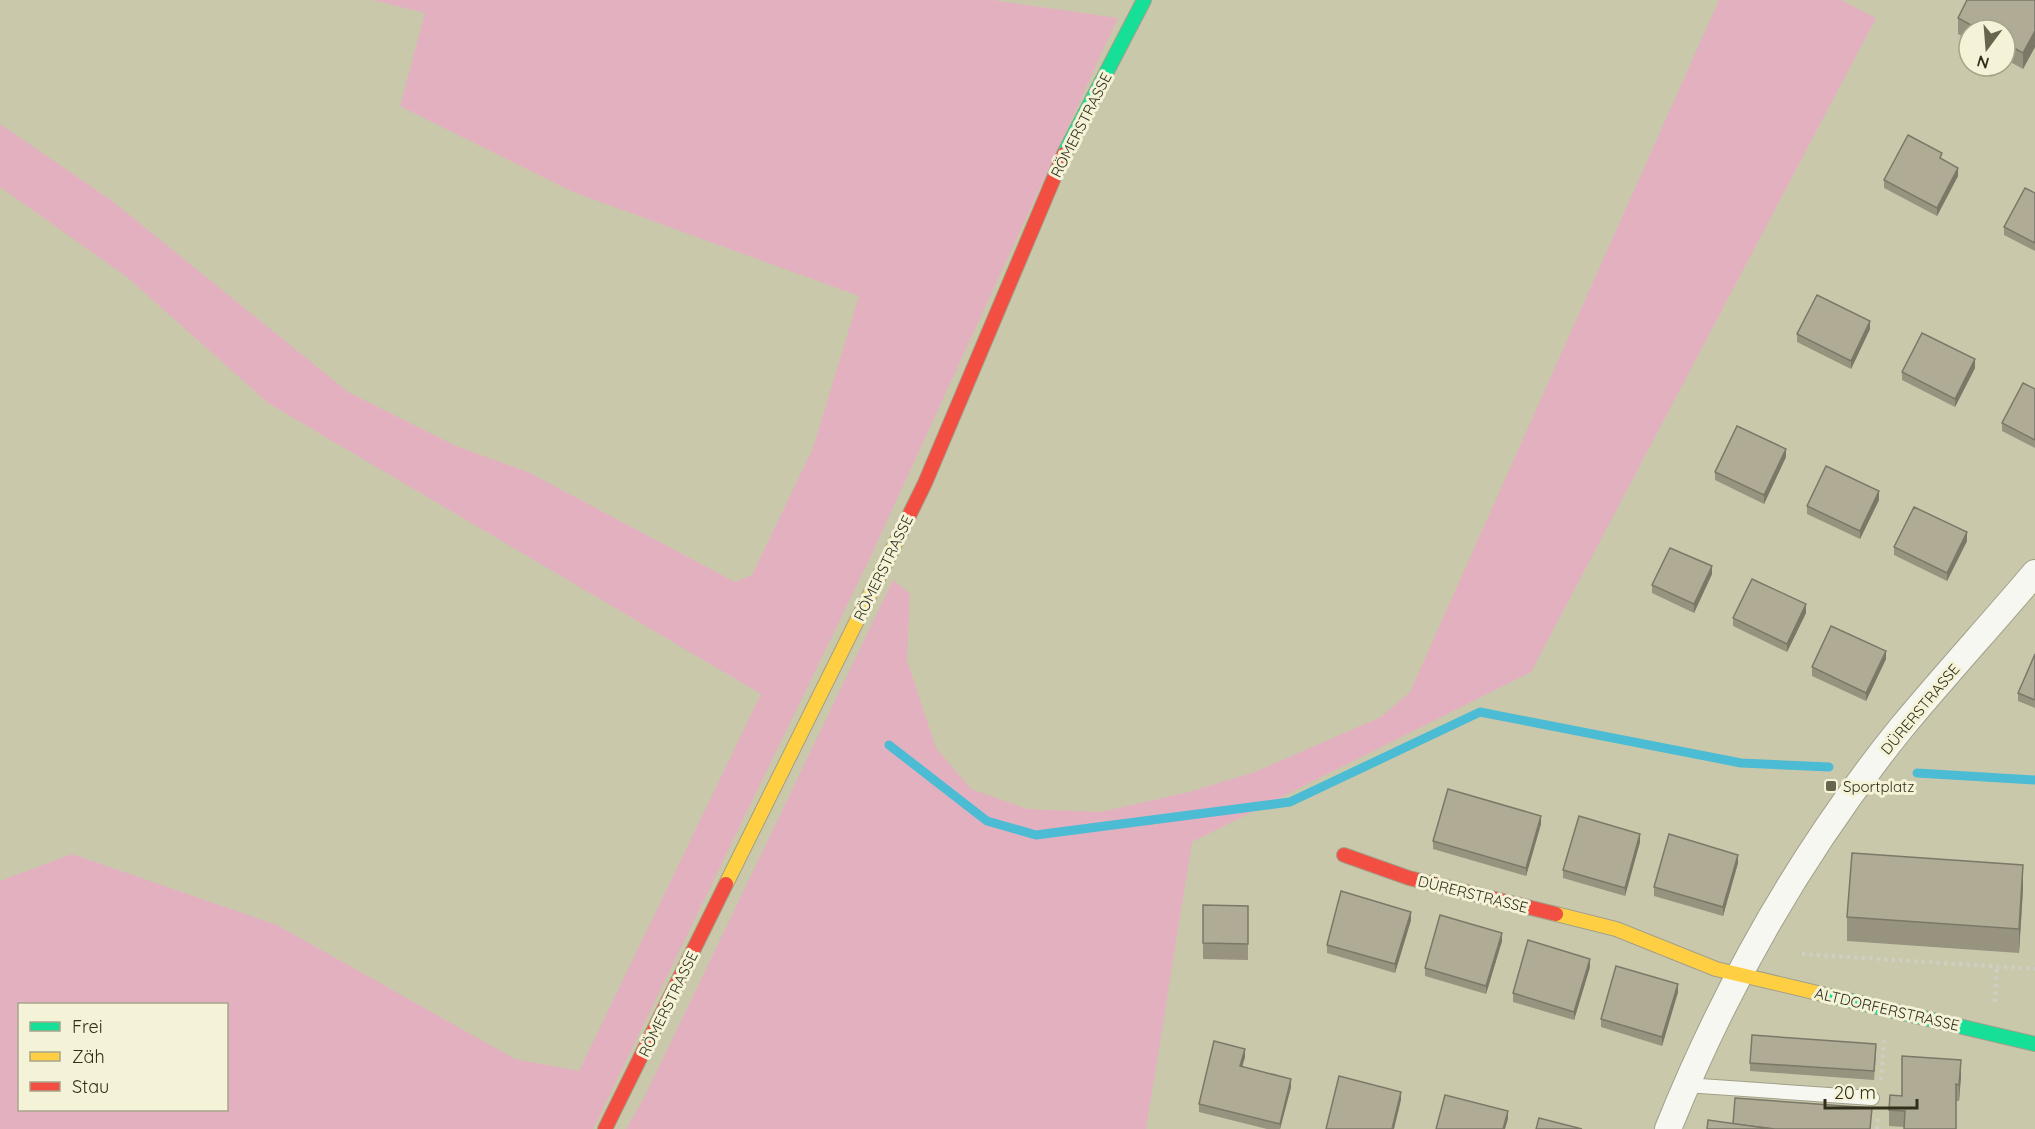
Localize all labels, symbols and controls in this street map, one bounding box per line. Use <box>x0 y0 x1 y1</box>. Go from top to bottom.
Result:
north arrow <box>1957 18 2017 78</box>
text: N <box>1974 51 1991 74</box>
street label: RÖMERSTRASSE <box>1046 69 1116 181</box>
street label: RÖMERSTRASSE <box>849 512 917 624</box>
street label: DÜRERSTRASSE <box>1876 660 1964 758</box>
place label: Sportplatz <box>1843 777 1914 796</box>
marker: Sportplatz <box>1824 779 1838 793</box>
street label: DÜRERSTRASSE <box>1416 871 1530 917</box>
street label: RÖMERSTRASSE <box>634 948 702 1060</box>
street label: ALTDORFERSTRASSE <box>1813 983 1961 1035</box>
legend <box>18 1003 228 1111</box>
text: Frei <box>72 1015 103 1038</box>
text: Zäh <box>72 1045 105 1068</box>
scale bar <box>1825 1072 1916 1110</box>
text: Stau <box>72 1075 109 1098</box>
text: 20 m <box>1834 1081 1876 1104</box>

